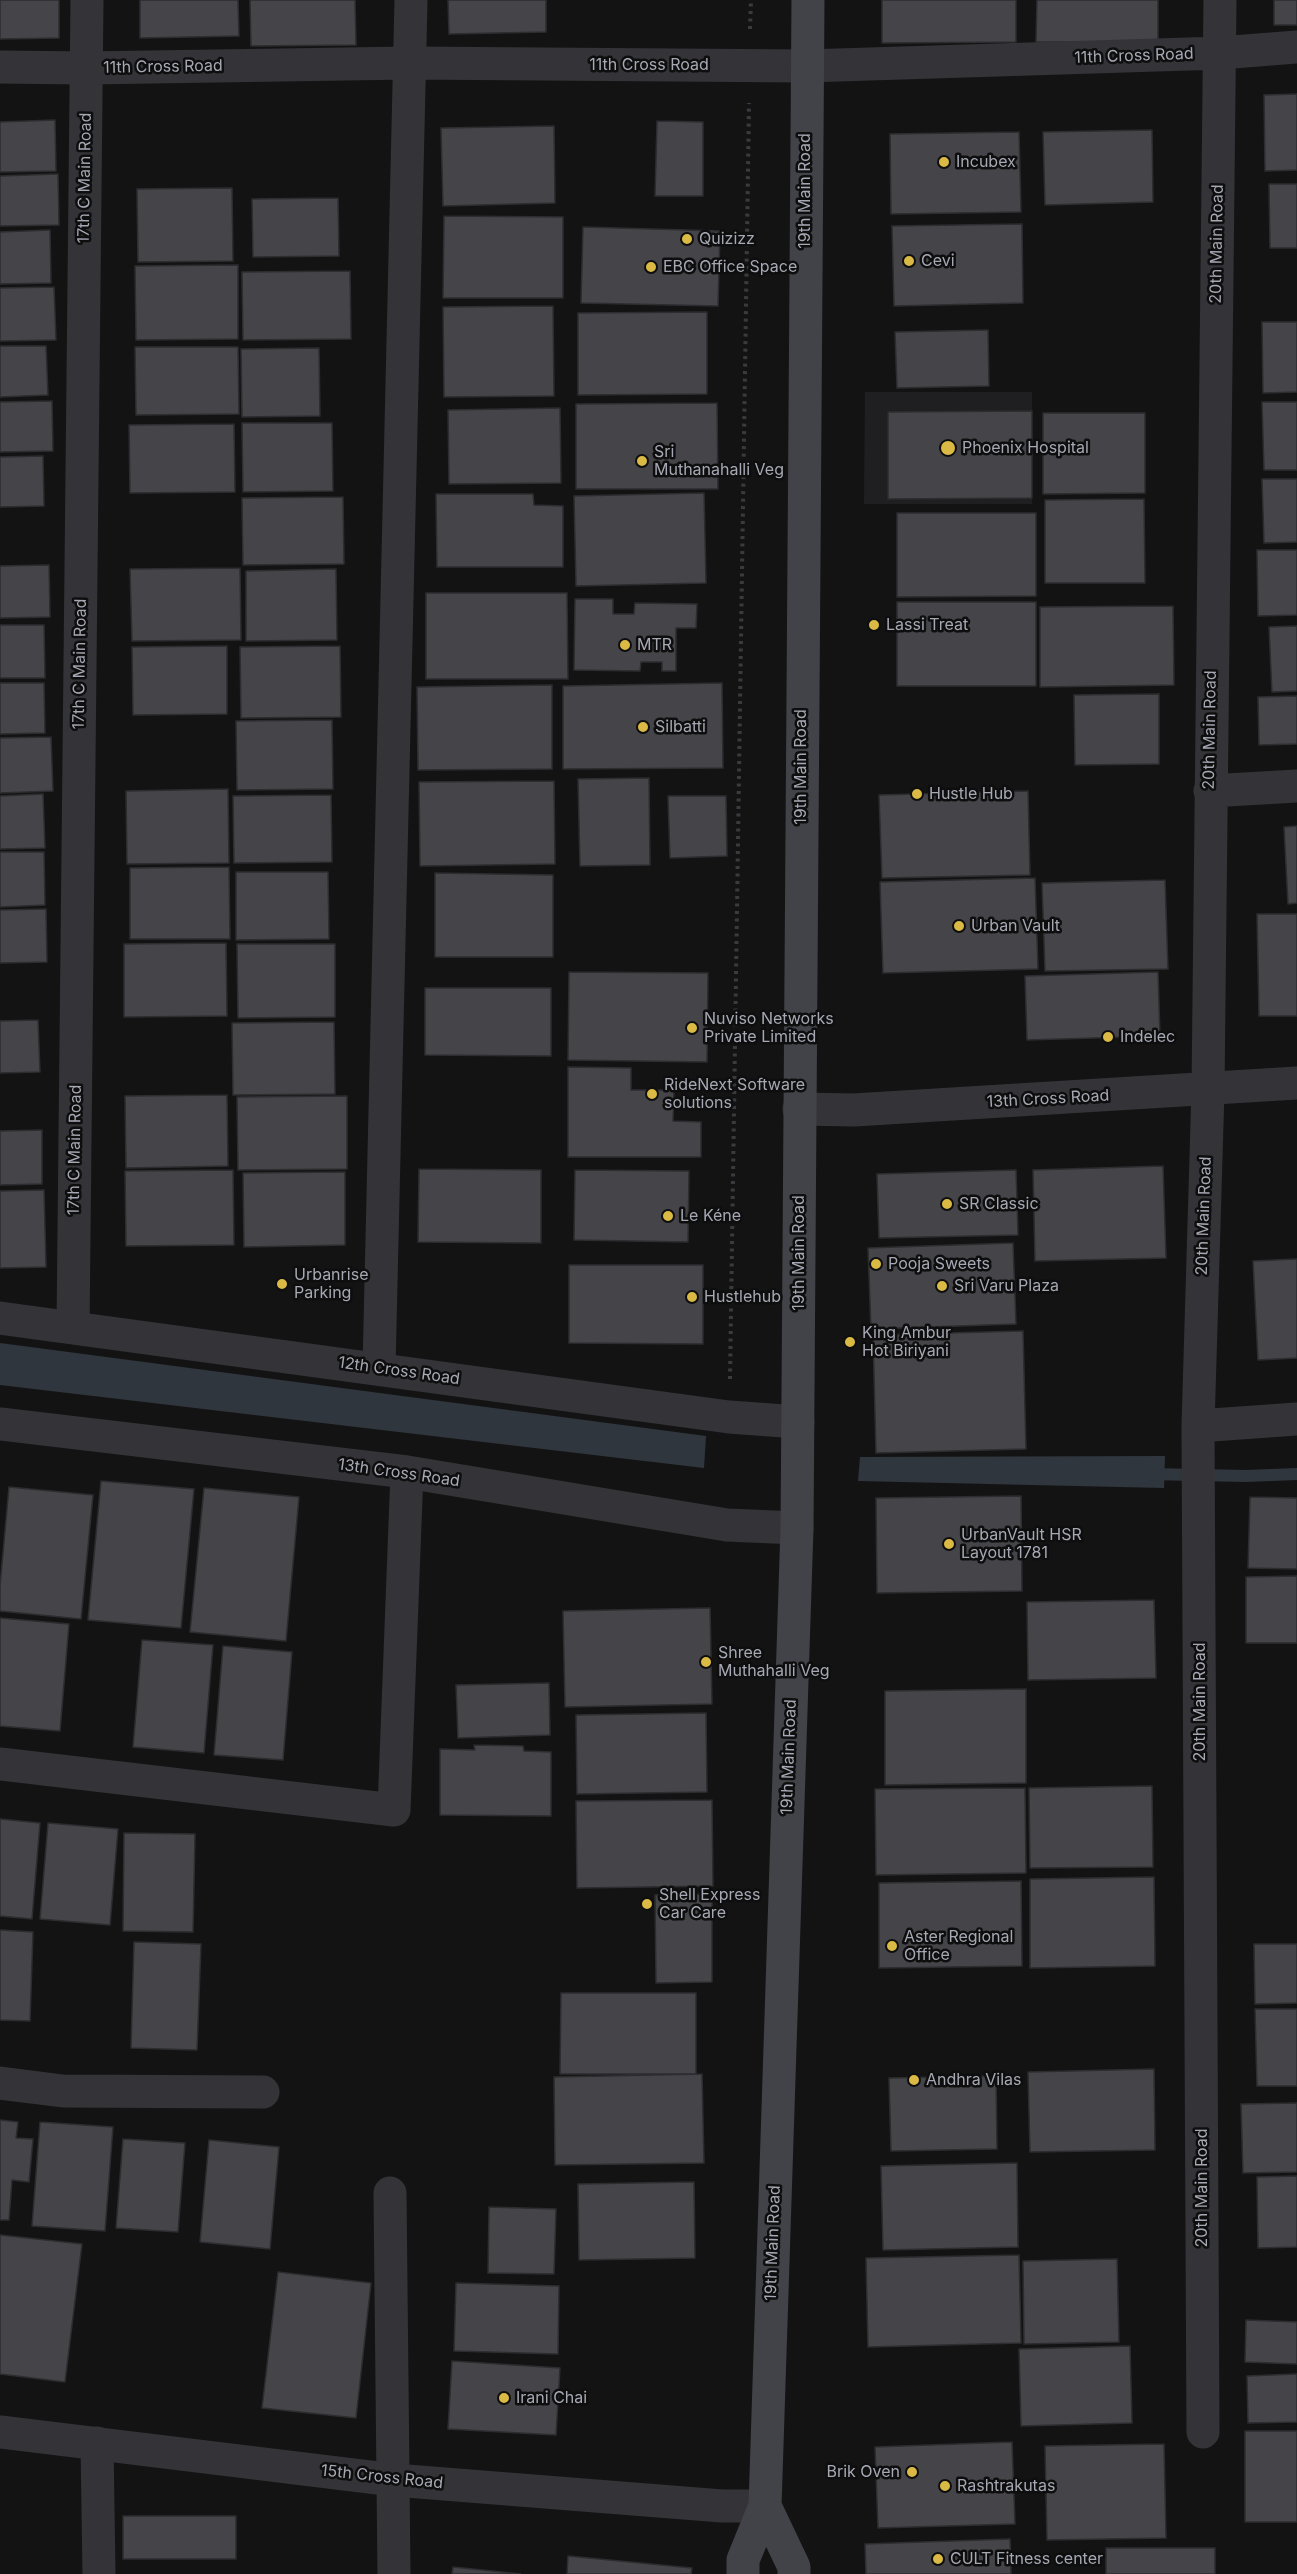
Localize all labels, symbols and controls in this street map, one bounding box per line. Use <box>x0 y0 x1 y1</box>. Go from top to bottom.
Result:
street label: 11th Cross Road <box>1074 44 1194 68</box>
street label: 11th Cross Road <box>589 55 709 75</box>
street label: 11th Cross Road <box>103 56 223 78</box>
street label: 17th C Main Road <box>74 112 96 244</box>
street label: 19th Main Road <box>795 133 815 249</box>
place label: Incubex <box>956 152 1016 172</box>
marker: Incubex <box>937 155 951 169</box>
street label: 20th Main Road <box>1206 184 1228 304</box>
place label: Quizizz <box>699 229 755 249</box>
marker: Quizizz <box>680 232 694 246</box>
place label: Cevi <box>921 251 955 271</box>
marker: Cevi <box>902 254 916 268</box>
place label: EBC Office Space <box>663 257 797 277</box>
marker: EBC Office Space <box>644 260 658 274</box>
place label: Phoenix Hospital <box>962 438 1089 458</box>
marker: Phoenix Hospital <box>939 439 957 457</box>
place label: Sri Muthanahalli Veg <box>654 442 784 480</box>
marker: Sri Muthanahalli Veg <box>635 454 649 468</box>
street label: 17th C Main Road <box>69 598 91 730</box>
place label: Lassi Treat <box>886 615 968 635</box>
marker: Lassi Treat <box>867 618 881 632</box>
place label: MTR <box>637 635 672 655</box>
marker: MTR <box>618 638 632 652</box>
street label: 20th Main Road <box>1199 670 1221 790</box>
street label: 19th Main Road <box>791 709 811 825</box>
place label: Silbatti <box>655 717 706 737</box>
marker: Silbatti <box>636 720 650 734</box>
place label: Hustle Hub <box>929 784 1013 804</box>
marker: Hustle Hub <box>910 787 924 801</box>
place label: Urban Vault <box>971 916 1060 936</box>
marker: Urban Vault <box>952 919 966 933</box>
place label: Nuviso Networks Private Limited <box>704 1009 834 1047</box>
marker: Nuviso Networks Private Limited <box>685 1021 699 1035</box>
place label: Indelec <box>1120 1027 1175 1047</box>
marker: Indelec <box>1101 1030 1115 1044</box>
place label: RideNext Software solutions <box>664 1075 805 1113</box>
street label: 17th C Main Road <box>64 1084 86 1216</box>
street label: 13th Cross Road <box>986 1086 1110 1112</box>
marker: RideNext Software solutions <box>645 1087 659 1101</box>
street label: 20th Main Road <box>1192 1156 1216 1276</box>
place label: SR Classic <box>959 1194 1039 1214</box>
street label: 19th Main Road <box>789 1195 809 1311</box>
marker: SR Classic <box>940 1197 954 1211</box>
place label: Le Kéne <box>680 1206 741 1226</box>
marker: Le Kéne <box>661 1209 675 1223</box>
place label: Pooja Sweets <box>888 1254 990 1274</box>
marker: Pooja Sweets <box>869 1257 883 1271</box>
place label: Urbanrise Parking <box>294 1265 368 1303</box>
place label: Sri Varu Plaza <box>954 1276 1059 1296</box>
marker: Urbanrise Parking <box>275 1277 289 1291</box>
marker: Sri Varu Plaza <box>935 1279 949 1293</box>
place label: Hustlehub <box>704 1287 781 1307</box>
marker: Hustlehub <box>685 1290 699 1304</box>
place label: King Ambur Hot Biriyani <box>862 1323 951 1361</box>
marker: King Ambur Hot Biriyani <box>843 1335 857 1349</box>
street label: 12th Cross Road <box>337 1353 461 1389</box>
street label: 13th Cross Road <box>337 1455 461 1491</box>
place label: UrbanVault HSR Layout 1781 <box>961 1525 1082 1563</box>
marker: UrbanVault HSR Layout 1781 <box>942 1537 956 1551</box>
street label: 20th Main Road <box>1190 1642 1210 1762</box>
place label: Shree Muthahalli Veg <box>718 1643 830 1681</box>
marker: Shree Muthahalli Veg <box>699 1655 713 1669</box>
street label: 19th Main Road <box>777 1699 801 1815</box>
place label: Shell Express Car Care <box>659 1885 760 1923</box>
marker: Shell Express Car Care <box>640 1897 654 1911</box>
place label: Aster Regional Office <box>904 1927 1013 1965</box>
marker: Aster Regional Office <box>885 1939 899 1953</box>
place label: Andhra Vilas <box>926 2070 1021 2090</box>
marker: Andhra Vilas <box>907 2073 921 2087</box>
street label: 20th Main Road <box>1192 2128 1212 2248</box>
street label: 19th Main Road <box>761 2185 785 2301</box>
place label: Irani Chai <box>516 2388 587 2408</box>
marker: Irani Chai <box>497 2391 511 2405</box>
street label: 15th Cross Road <box>320 2461 444 2493</box>
place label: Brik Oven <box>826 2462 900 2482</box>
marker: Brik Oven <box>905 2465 919 2479</box>
place label: Rashtrakutas <box>957 2476 1055 2496</box>
marker: Rashtrakutas <box>938 2479 952 2493</box>
place label: CULT Fitness center <box>950 2549 1103 2569</box>
marker: CULT Fitness center <box>931 2552 945 2566</box>

